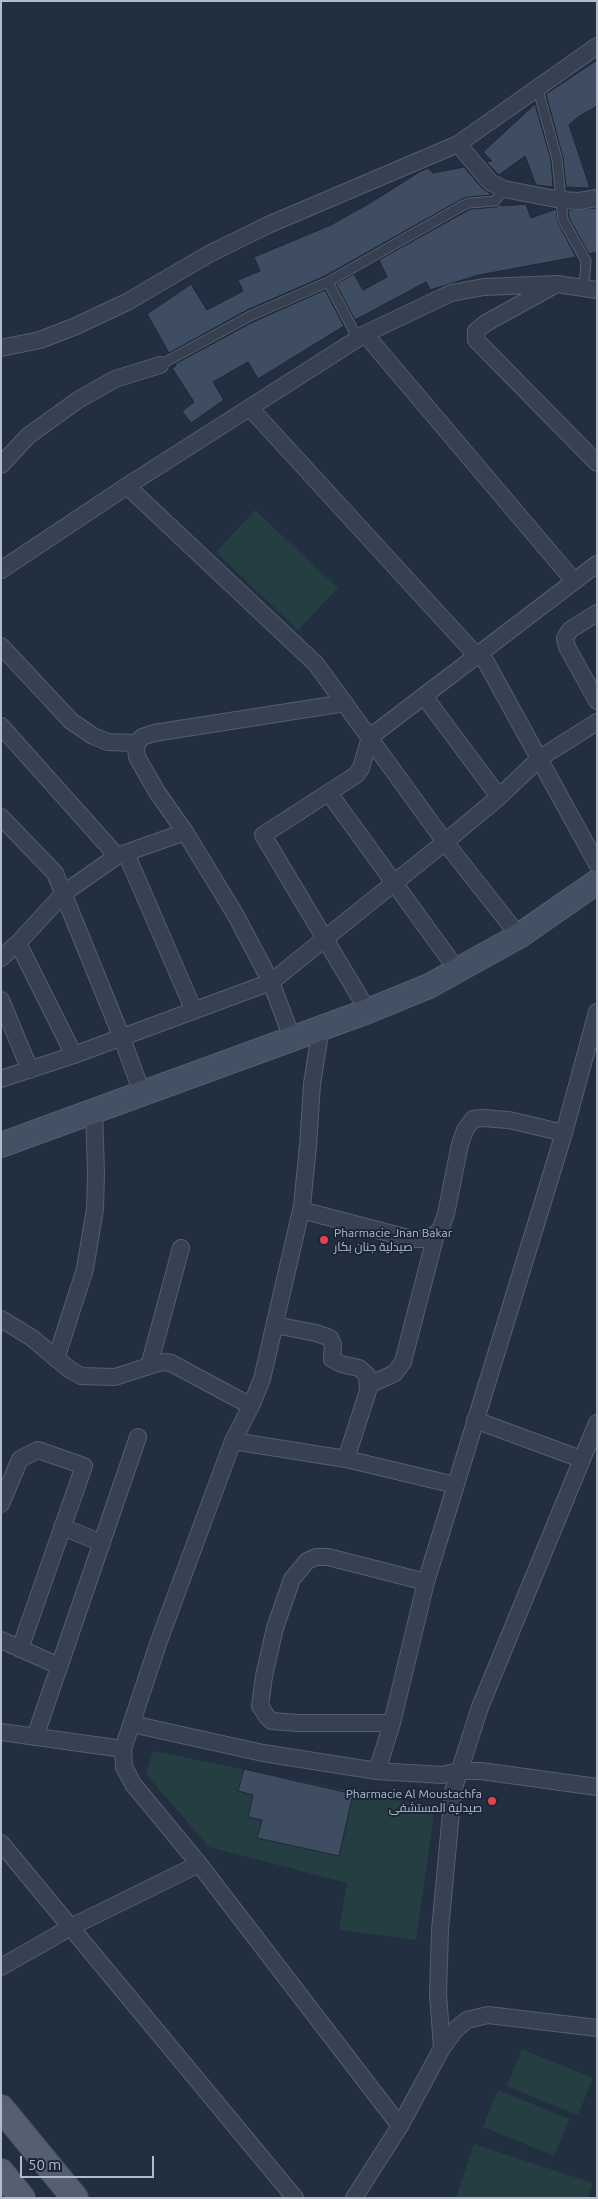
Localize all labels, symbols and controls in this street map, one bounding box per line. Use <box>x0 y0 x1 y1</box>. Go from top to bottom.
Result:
place label: Pharmacie Jnan Bakar صيدلية جنان بكار <box>334 1226 452 1254</box>
marker: Pharmacie Jnan Bakar صيدلية جنان بكار <box>318 1234 330 1246</box>
place label: Pharmacie Al Moustachfa صيدلية المستشفى <box>346 1787 482 1815</box>
marker: Pharmacie Al Moustachfa صيدلية المستشفى <box>486 1795 498 1807</box>
scale bar <box>22 2146 156 2178</box>
text: 50 m <box>28 2156 61 2173</box>

